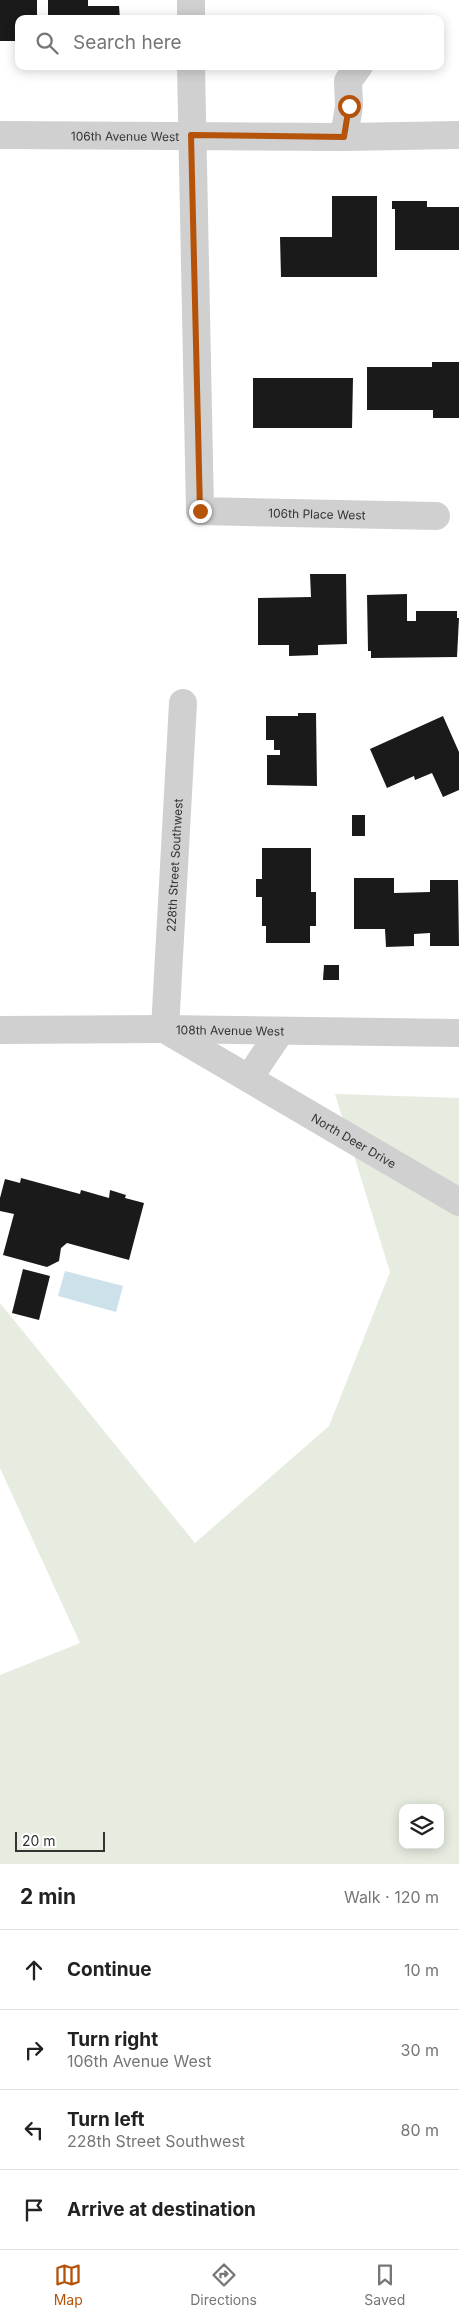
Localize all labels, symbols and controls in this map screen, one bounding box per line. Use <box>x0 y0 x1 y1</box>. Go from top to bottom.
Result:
search box <box>15 15 444 70</box>
icon: search <box>33 29 61 57</box>
text: Search here <box>73 31 182 54</box>
route start <box>338 95 361 118</box>
street label: 106th Avenue West <box>71 128 179 144</box>
route end <box>189 500 212 523</box>
street label: 106th Place West <box>268 505 366 522</box>
street label: 228th Street Southwest <box>163 798 185 932</box>
street label: 108th Avenue West <box>176 1022 284 1038</box>
street label: North Deer Drive <box>309 1110 399 1171</box>
map controls <box>399 1804 444 1849</box>
button: layers <box>399 1804 444 1849</box>
scale bar <box>15 1829 105 1852</box>
text: 20 m <box>22 1832 56 1849</box>
text: 2 min <box>20 1884 76 1909</box>
text: Walk · 120 m <box>344 1887 439 1907</box>
icon: ahead <box>20 1956 48 1984</box>
text: Continue <box>67 1958 152 1981</box>
text: 10 m <box>404 1960 439 1980</box>
text: Turn right <box>67 2028 158 2051</box>
icon: right <box>20 2036 48 2064</box>
text: 30 m <box>401 2040 439 2060</box>
text: 106th Avenue West <box>67 2051 211 2071</box>
text: Turn left <box>67 2108 145 2131</box>
icon: left <box>20 2116 48 2144</box>
text: 80 m <box>400 2120 439 2140</box>
text: 228th Street Southwest <box>67 2131 245 2151</box>
icon: arrive <box>20 2196 48 2224</box>
text: Arrive at destination <box>67 2198 256 2221</box>
tab: Map <box>54 2261 83 2308</box>
tab: Directions <box>190 2261 257 2308</box>
tab: Saved <box>364 2261 405 2308</box>

